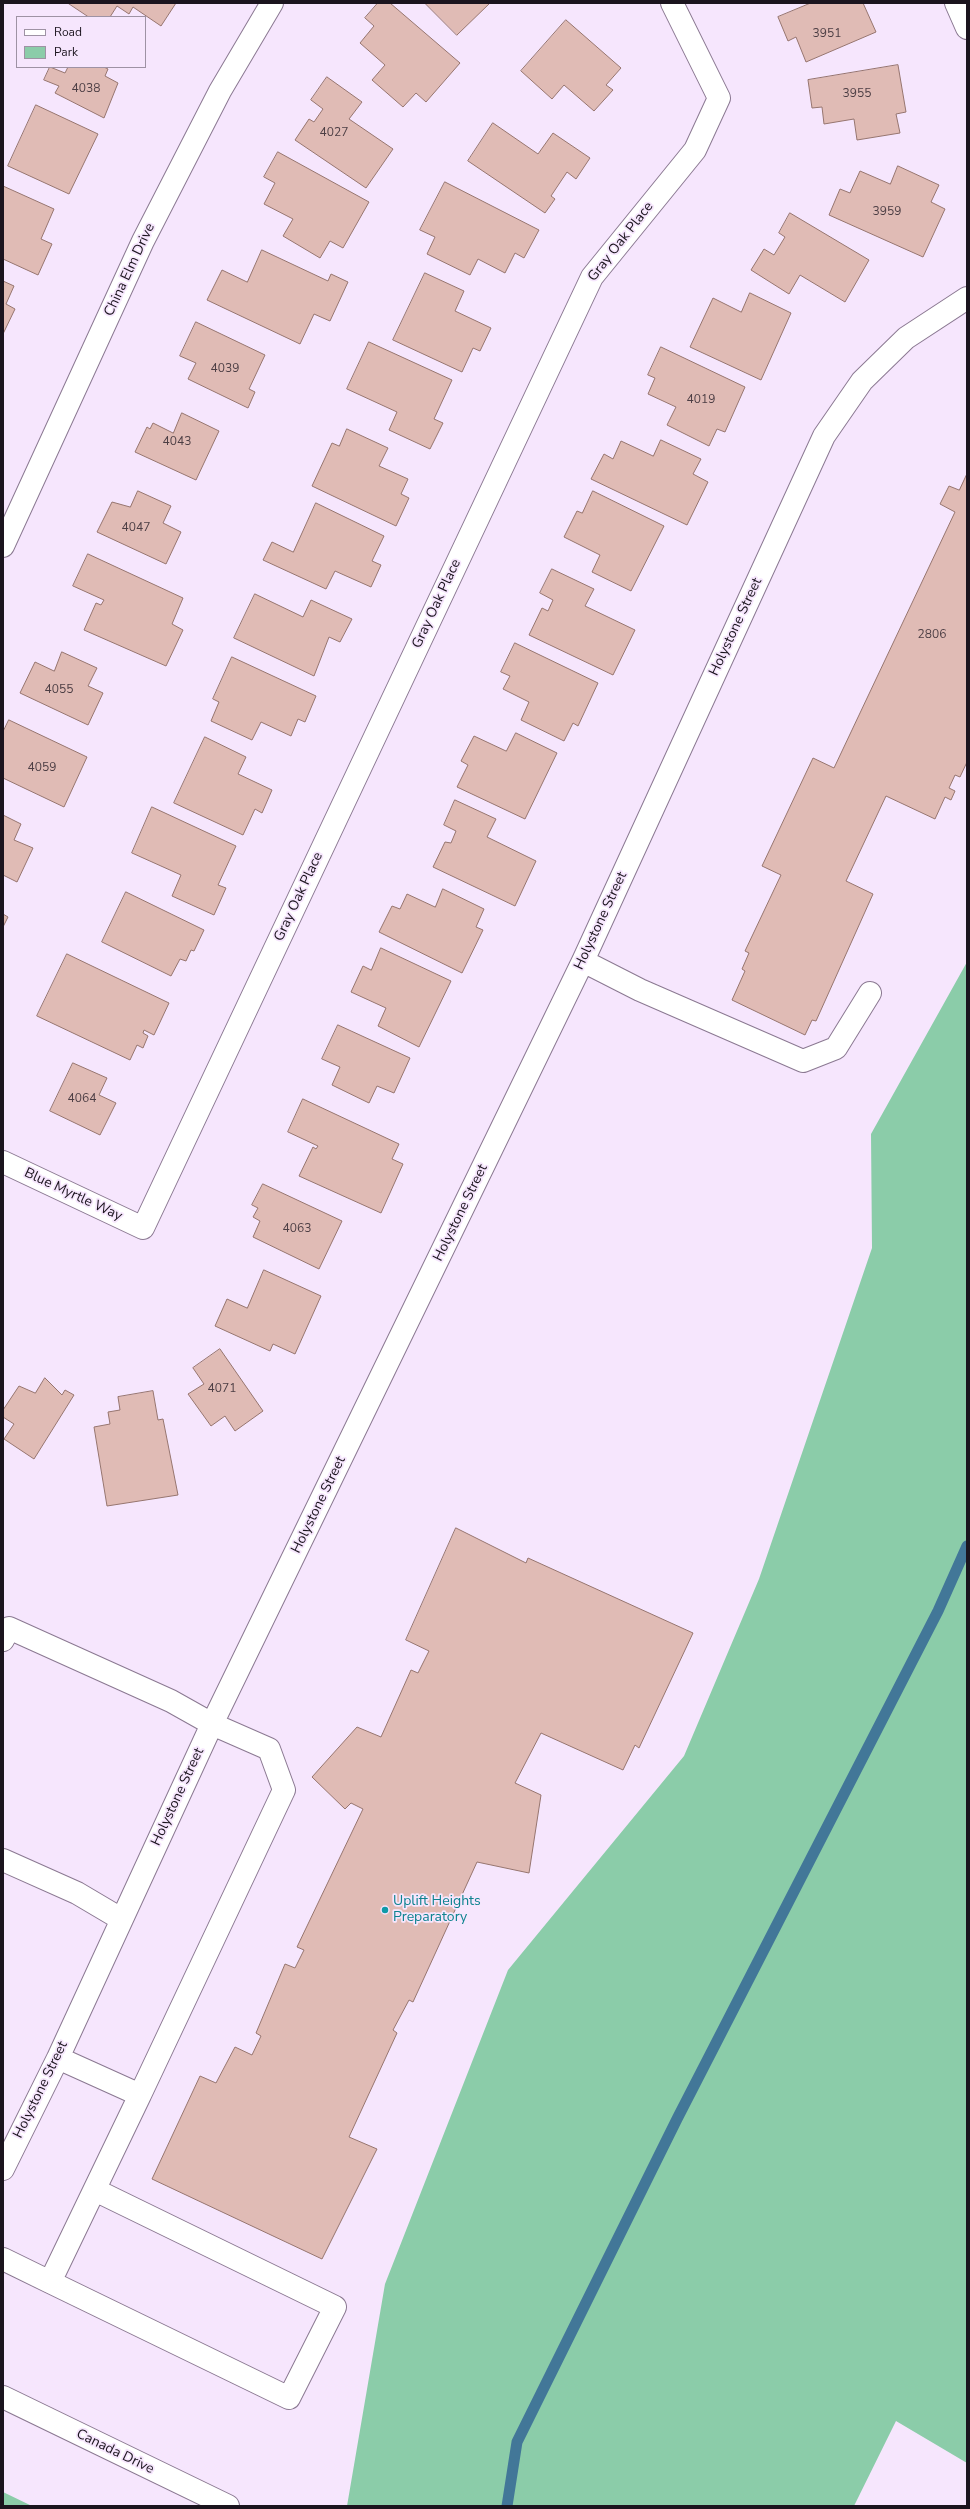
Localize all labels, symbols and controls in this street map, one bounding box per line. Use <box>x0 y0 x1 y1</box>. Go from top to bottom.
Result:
legend <box>16 16 146 68</box>
text: Road <box>54 24 82 40</box>
house number: 3951 <box>813 27 841 41</box>
text: Park <box>54 44 78 60</box>
house number: 4038 <box>72 82 100 96</box>
house number: 3955 <box>843 87 871 101</box>
house number: 4027 <box>320 126 348 140</box>
street label: Gray Oak Place <box>585 199 657 285</box>
house number: 3959 <box>873 205 901 219</box>
street label: China Elm Drive <box>101 221 159 319</box>
house number: 4039 <box>211 362 239 376</box>
house number: 4019 <box>687 393 715 407</box>
house number: 4043 <box>163 435 191 449</box>
house number: 4047 <box>122 521 150 535</box>
street label: Gray Oak Place <box>409 557 465 651</box>
street label: Holystone Street <box>706 575 766 679</box>
house number: 2806 <box>918 628 946 642</box>
house number: 4055 <box>45 683 73 697</box>
house number: 4059 <box>28 761 56 775</box>
street label: Gray Oak Place <box>271 850 327 944</box>
street label: Holystone Street <box>571 869 631 973</box>
house number: 4064 <box>68 1092 96 1106</box>
street label: Holystone Street <box>430 1162 492 1264</box>
street label: Blue Myrtle Way <box>21 1165 125 1225</box>
house number: 4063 <box>283 1222 311 1236</box>
house number: 4071 <box>208 1382 236 1396</box>
street label: Holystone Street <box>288 1454 350 1556</box>
street label: Holystone Street <box>148 1745 208 1849</box>
place label: Uplift Heights Preparatory <box>393 1894 481 1926</box>
marker: Uplift Heights Preparatory <box>380 1905 390 1915</box>
street label: Holystone Street <box>10 2039 72 2141</box>
street label: Canada Drive <box>73 2426 157 2478</box>

